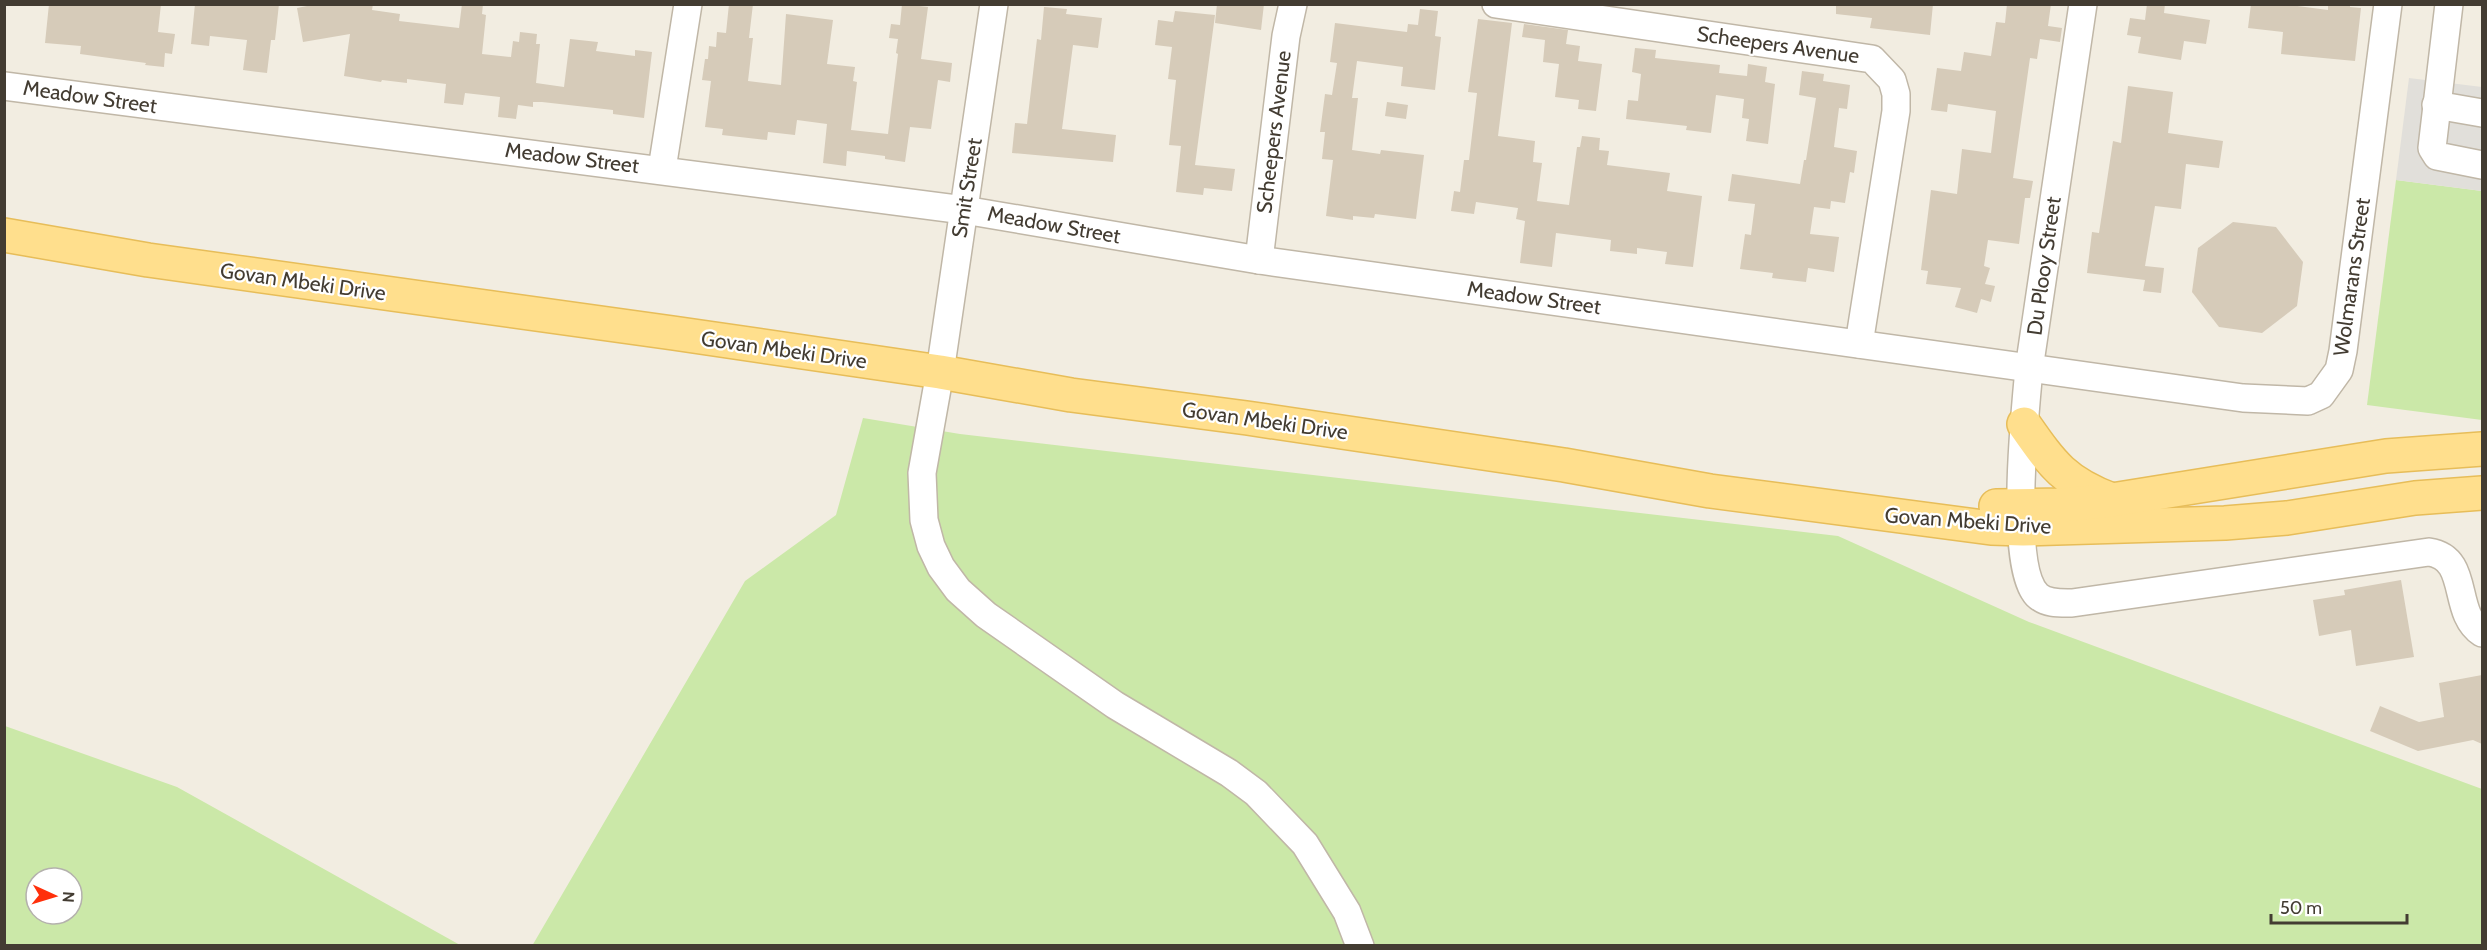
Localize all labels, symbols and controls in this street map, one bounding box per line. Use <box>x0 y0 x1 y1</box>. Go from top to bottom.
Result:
street label: Scheepers Avenue <box>1695 21 1861 68</box>
street label: Scheepers Avenue <box>1251 49 1296 215</box>
street label: Meadow Street <box>22 75 158 118</box>
street label: Smit Street <box>946 136 987 240</box>
street label: Meadow Street <box>504 137 640 178</box>
street label: Du Plooy Street <box>2021 195 2066 337</box>
street label: Wolmarans Street <box>2328 196 2375 358</box>
street label: Meadow Street <box>986 201 1123 249</box>
street label: Govan Mbeki Drive <box>219 258 388 306</box>
street label: Meadow Street <box>1466 276 1602 319</box>
street label: Govan Mbeki Drive <box>700 326 869 374</box>
street label: Govan Mbeki Drive <box>1181 397 1350 445</box>
street label: Govan Mbeki Drive <box>1884 502 2052 539</box>
north arrow <box>24 866 84 926</box>
scale bar <box>2271 887 2408 925</box>
text: N <box>59 891 78 903</box>
text: 50 m <box>2280 897 2322 919</box>

